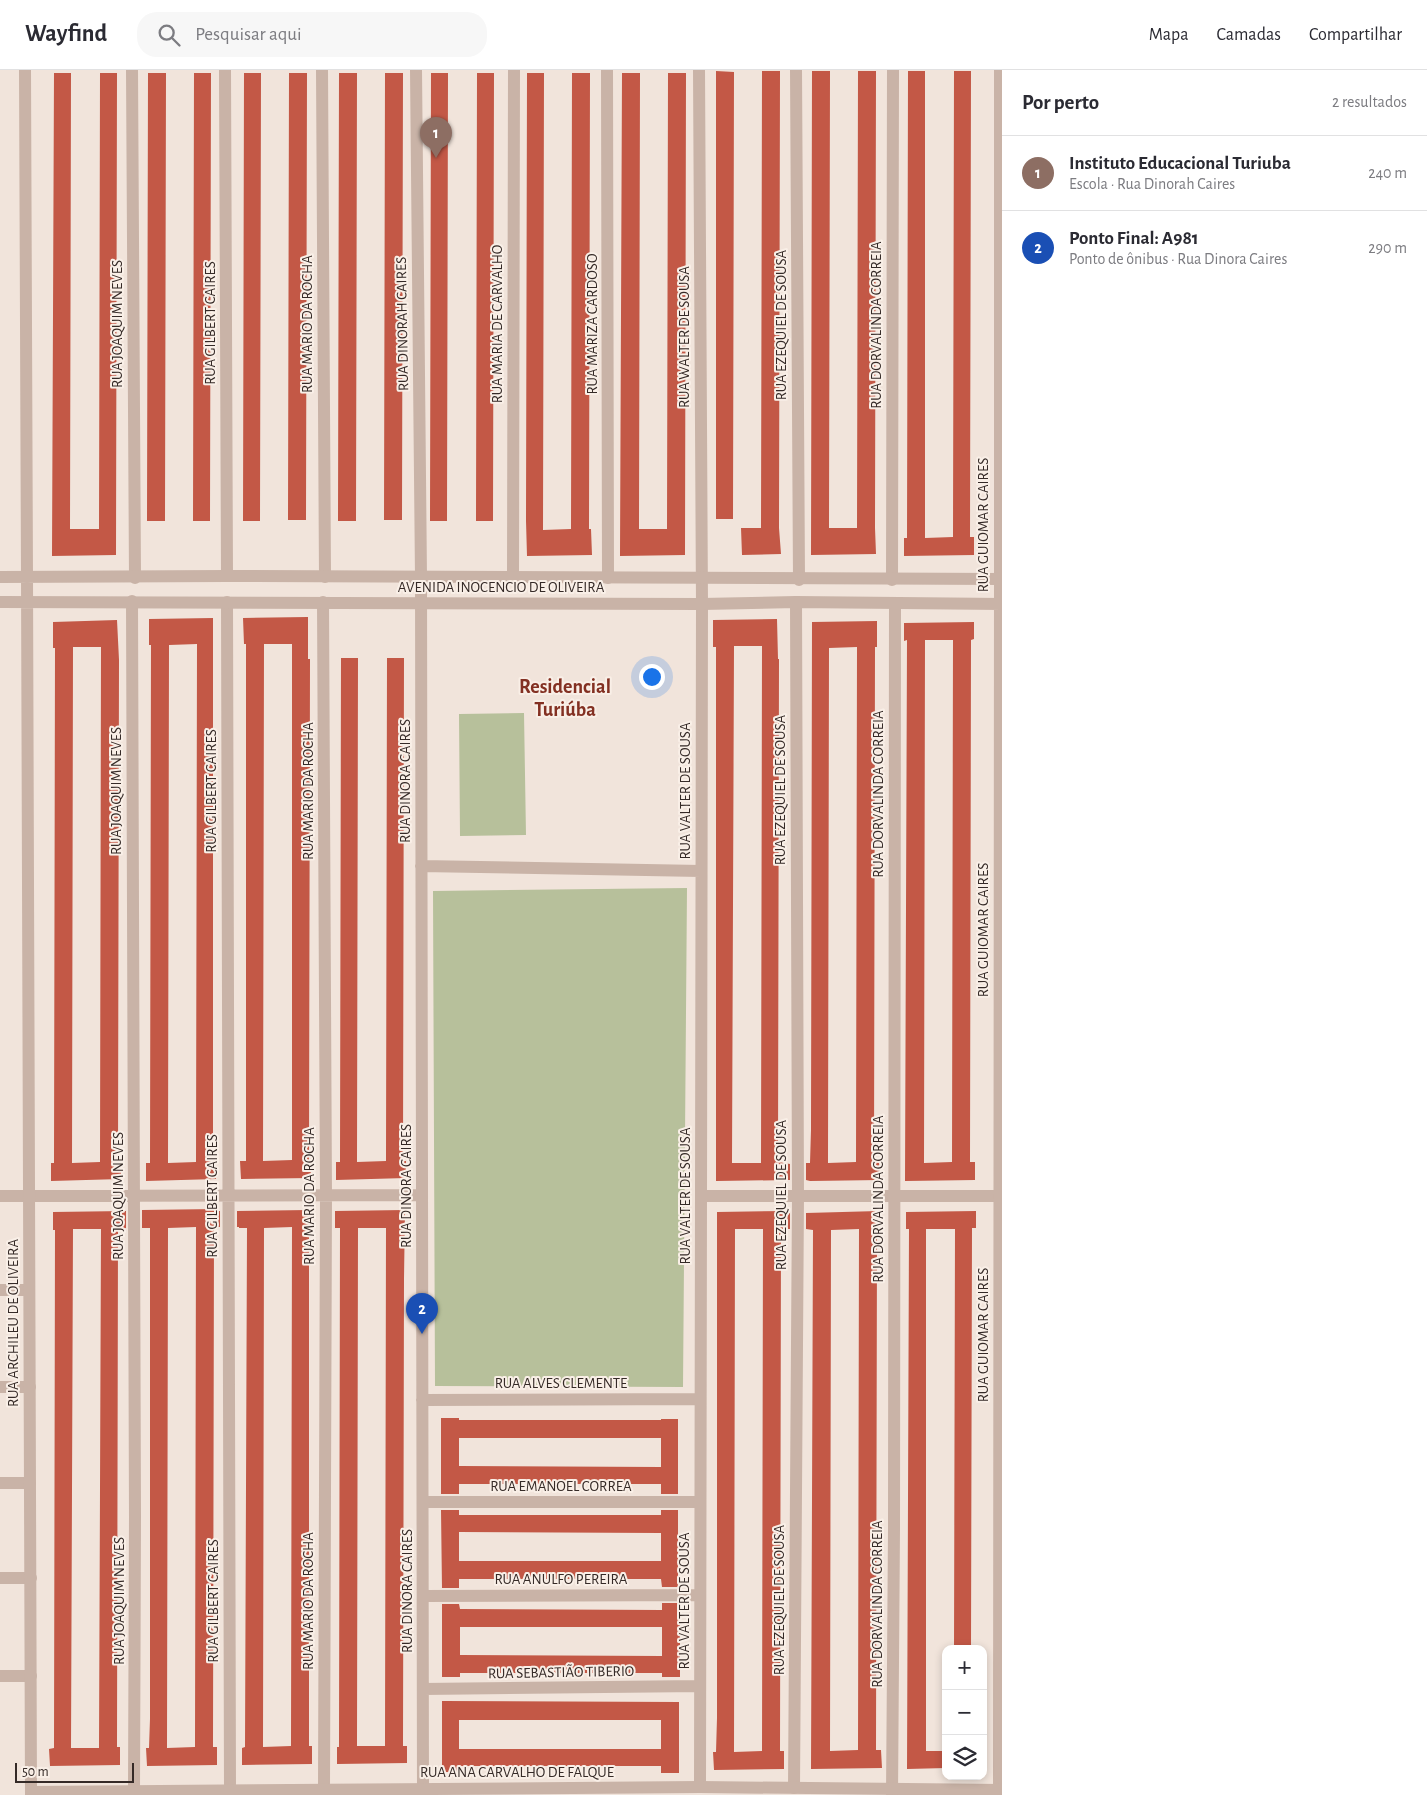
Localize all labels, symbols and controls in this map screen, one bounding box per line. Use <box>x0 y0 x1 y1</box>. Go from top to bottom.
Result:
search box <box>137 12 487 57</box>
icon: search <box>155 21 183 49</box>
text: Wayfind <box>25 22 107 46</box>
text: Pesquisar aqui <box>195 25 302 44</box>
text: Mapa <box>1149 26 1188 44</box>
text: Camadas <box>1216 26 1281 44</box>
text: Compartilhar <box>1309 26 1402 44</box>
text: Por perto <box>1022 92 1099 113</box>
text: 2 resultados <box>1332 94 1407 110</box>
pin: 1 <box>420 117 452 158</box>
text: Instituto Educacional Turiuba <box>1069 154 1291 173</box>
text: 1 <box>1035 165 1041 181</box>
text: 240 m <box>1368 165 1407 181</box>
text: Escola · Rua Dinorah Caires <box>1069 176 1235 192</box>
text: Ponto Final: A981 <box>1069 229 1199 248</box>
text: 2 <box>1034 240 1042 256</box>
text: 290 m <box>1368 240 1407 256</box>
street label: RUA DORVALINDA CORREIA <box>869 241 884 409</box>
street label: RUA MARIA DE CARVALHO <box>490 245 505 403</box>
street label: RUA EZEQUIEL DE SOUSA <box>774 249 789 400</box>
text: Ponto de ônibus · Rua Dinora Caires <box>1069 251 1287 267</box>
street label: RUA MARIZA CARDOSO <box>585 254 600 394</box>
street label: RUA MARIO DA ROCHA <box>300 255 315 393</box>
street label: RUA DINORAH CAIRES <box>394 257 411 391</box>
street label: RUA JOAQUIM NEVES <box>110 260 125 388</box>
street label: RUA GILBERT CAIRES <box>203 261 218 385</box>
street label: RUA WALTER DE SOUSA <box>677 266 692 408</box>
street label: RUA GUIOMAR CAIRES <box>976 458 991 592</box>
street label: AVENIDA INOCENCIO DE OLIVEIRA <box>398 580 605 595</box>
your location <box>639 664 665 690</box>
district label: Residencial Turiúba <box>519 677 611 720</box>
street label: RUA DORVALINDA CORREIA <box>871 710 886 878</box>
street label: RUA EZEQUIEL DE SOUSA <box>773 714 788 865</box>
street label: RUA DINORA CAIRES <box>398 719 413 843</box>
street label: RUA MARIO DA ROCHA <box>301 722 316 860</box>
street label: RUA VALTER DE SOUSA <box>678 722 693 860</box>
street label: RUA JOAQUIM NEVES <box>109 727 124 855</box>
street label: RUA GILBERT CAIRES <box>204 729 219 853</box>
street label: RUA GUIOMAR CAIRES <box>976 863 991 997</box>
street label: RUA DORVALINDA CORREIA <box>871 1115 886 1283</box>
street label: RUA EZEQUIEL DE SOUSA <box>774 1119 789 1270</box>
street label: RUA DINORA CAIRES <box>399 1124 414 1248</box>
street label: RUA MARIO DA ROCHA <box>302 1127 317 1265</box>
street label: RUA VALTER DE SOUSA <box>678 1127 693 1265</box>
street label: RUA JOAQUIM NEVES <box>111 1132 126 1260</box>
street label: RUA GILBERT CAIRES <box>205 1134 220 1258</box>
street label: RUA ARCHILEU DE OLIVEIRA <box>6 1239 21 1407</box>
street label: RUA GUIOMAR CAIRES <box>976 1268 991 1402</box>
pin: 2 <box>406 1293 438 1334</box>
street label: RUA ALVES CLEMENTE <box>495 1376 627 1391</box>
street label: RUA EMANOEL CORREA <box>490 1479 632 1494</box>
street label: RUA DORVALINDA CORREIA <box>870 1520 885 1688</box>
street label: RUA EZEQUIEL DE SOUSA <box>772 1524 787 1675</box>
street label: RUA DINORA CAIRES <box>400 1529 415 1653</box>
street label: RUA MARIO DA ROCHA <box>301 1532 316 1670</box>
street label: RUA VALTER DE SOUSA <box>677 1532 692 1670</box>
street label: RUA JOAQUIM NEVES <box>112 1537 127 1665</box>
street label: RUA GILBERT CAIRES <box>206 1539 221 1663</box>
street label: RUA ANULFO PEREIRA <box>495 1572 628 1587</box>
map controls <box>942 1645 987 1780</box>
button: + <box>942 1645 987 1690</box>
street label: RUA SEBASTIÃO TIBERIO <box>488 1663 634 1681</box>
button: − <box>942 1690 987 1735</box>
button: layers <box>942 1735 987 1780</box>
scale bar <box>15 1760 134 1783</box>
text: 50 m <box>22 1765 49 1779</box>
street label: RUA ANA CARVALHO DE FALQUE <box>420 1765 614 1780</box>

